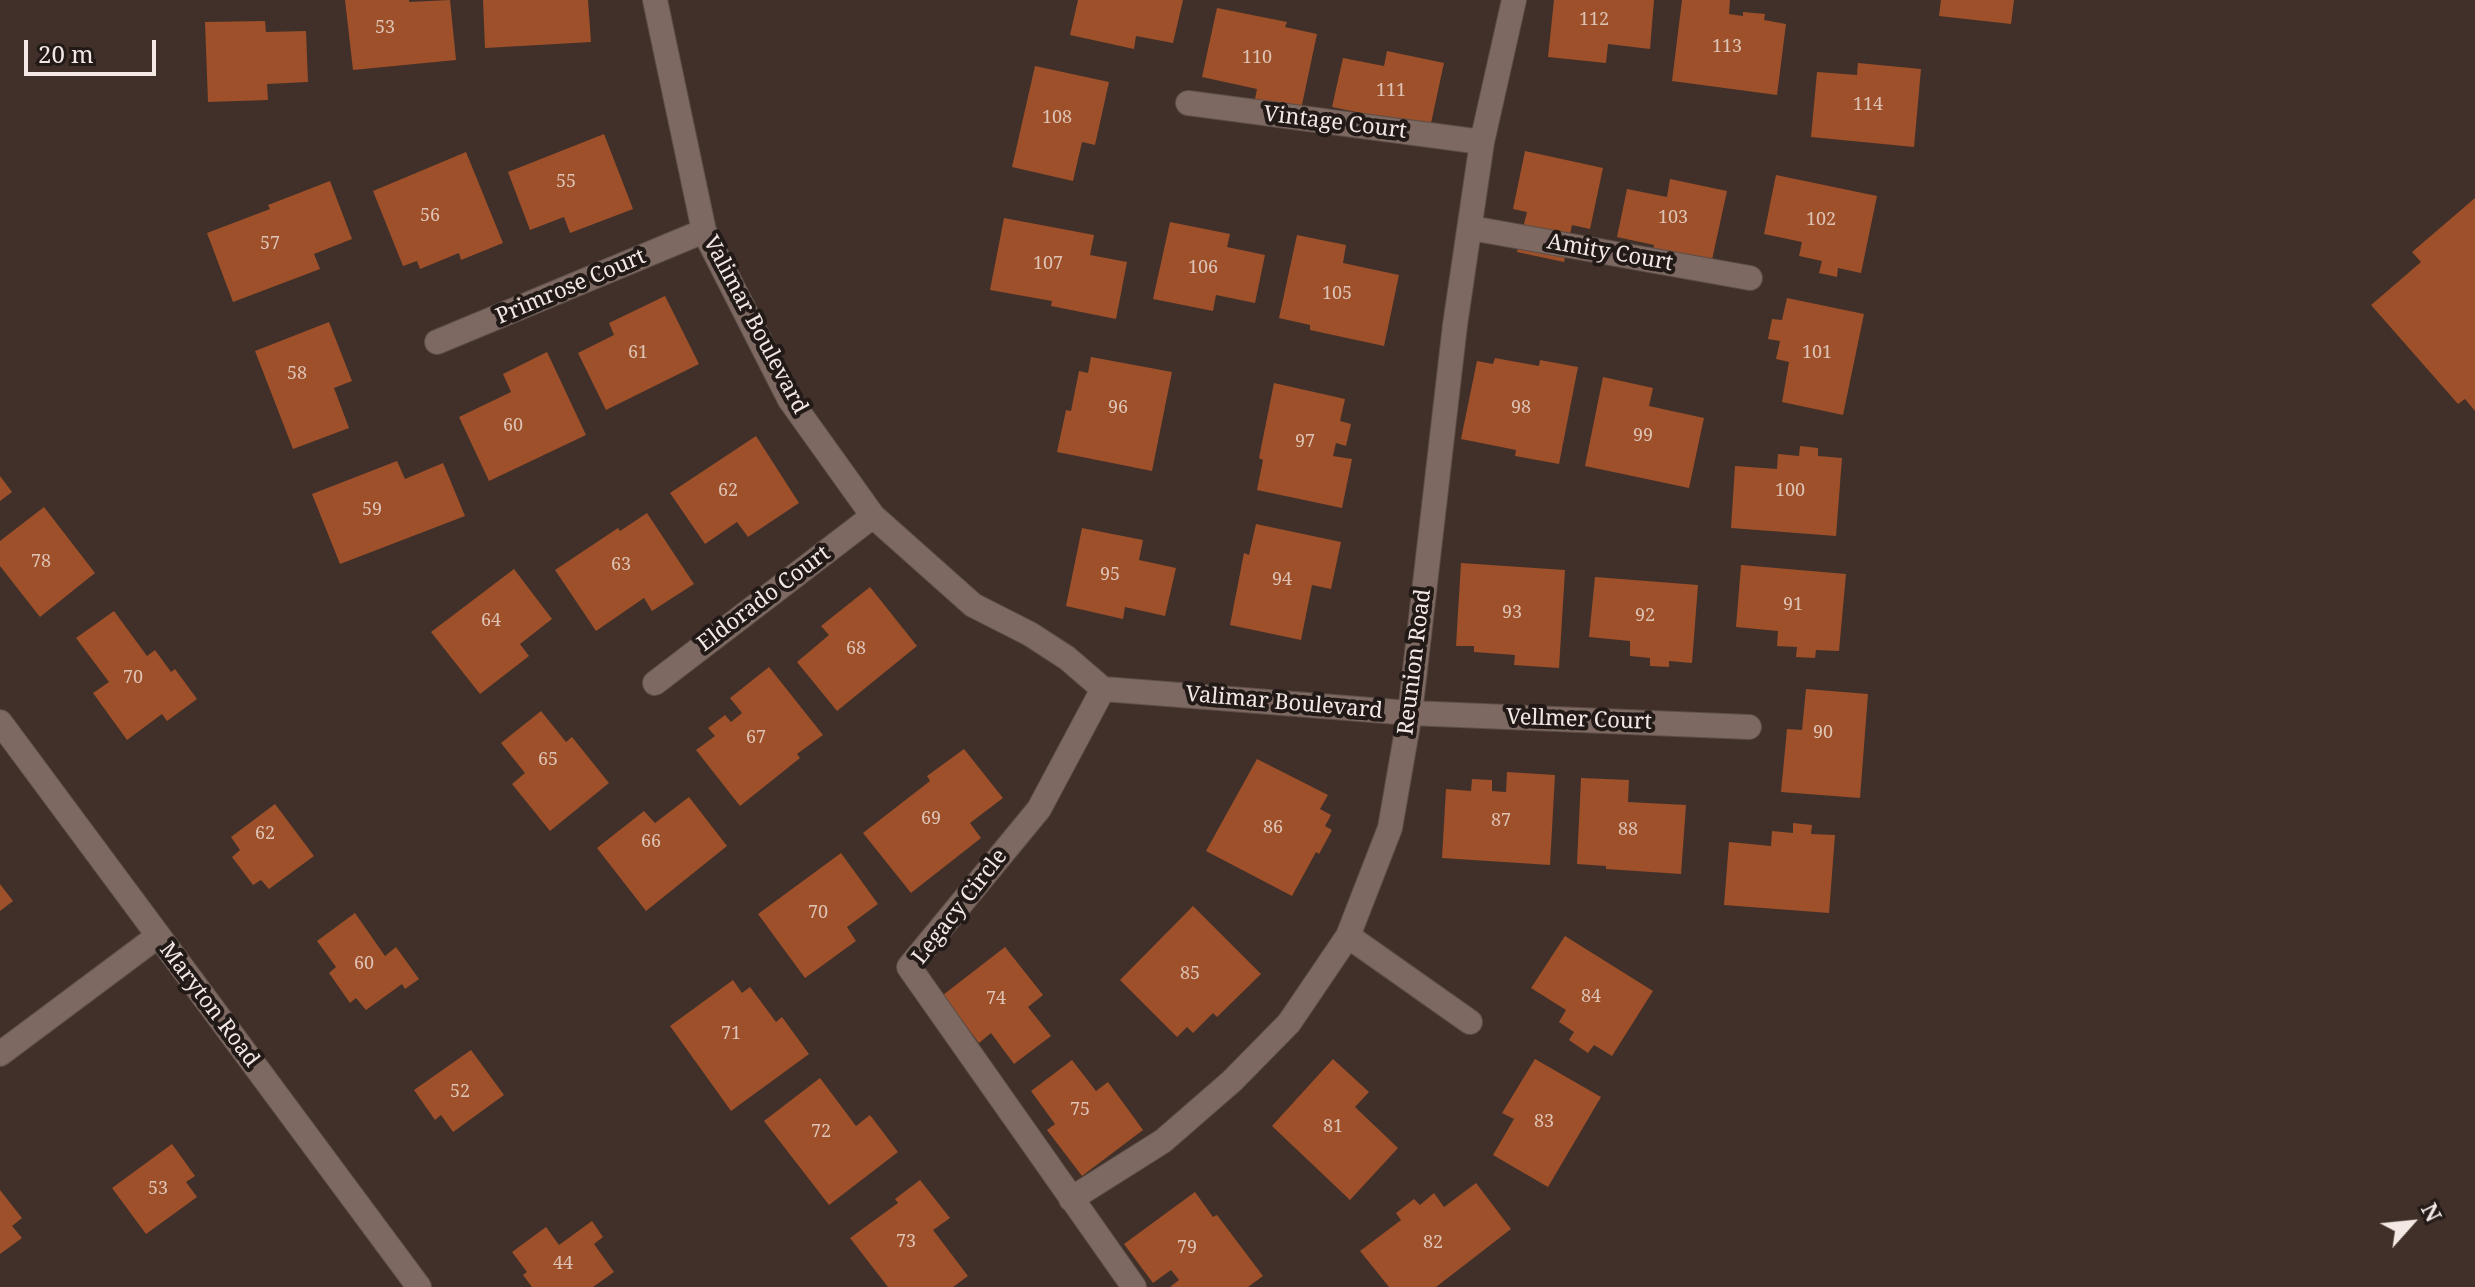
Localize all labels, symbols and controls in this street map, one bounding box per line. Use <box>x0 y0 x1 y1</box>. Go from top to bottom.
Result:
house number: 112 <box>1579 9 1609 31</box>
house number: 53 <box>375 17 395 39</box>
scale bar <box>28 24 160 74</box>
house number: 113 <box>1712 36 1742 58</box>
text: 20 m <box>38 37 94 70</box>
house number: 110 <box>1242 47 1272 69</box>
house number: 111 <box>1376 80 1406 102</box>
house number: 114 <box>1853 94 1883 116</box>
street label: Vintage Court <box>1262 101 1408 145</box>
house number: 108 <box>1042 107 1072 129</box>
house number: 55 <box>556 171 576 193</box>
house number: 56 <box>420 205 440 227</box>
house number: 103 <box>1658 207 1688 229</box>
house number: 102 <box>1806 209 1836 231</box>
street label: Amity Court <box>1545 229 1675 277</box>
street label: Valimar Boulevard <box>697 232 813 418</box>
house number: 57 <box>260 233 280 255</box>
street label: Primrose Court <box>492 244 650 330</box>
house number: 107 <box>1033 253 1063 275</box>
house number: 106 <box>1188 257 1218 279</box>
house number: 105 <box>1322 283 1352 305</box>
house number: 61 <box>628 342 648 364</box>
house number: 101 <box>1802 342 1832 364</box>
house number: 58 <box>287 363 307 385</box>
house number: 96 <box>1108 397 1128 419</box>
house number: 98 <box>1511 397 1531 419</box>
house number: 60 <box>503 415 523 437</box>
house number: 99 <box>1633 425 1653 447</box>
house number: 97 <box>1295 431 1315 453</box>
house number: 62 <box>718 480 738 502</box>
house number: 100 <box>1775 480 1805 502</box>
house number: 59 <box>362 499 382 521</box>
street label: Eldorado Court <box>692 541 836 657</box>
house number: 78 <box>31 551 51 573</box>
house number: 63 <box>611 554 631 576</box>
house number: 95 <box>1100 564 1120 586</box>
house number: 94 <box>1272 569 1292 591</box>
street label: Reunion Road <box>1393 587 1437 737</box>
house number: 91 <box>1783 594 1803 616</box>
house number: 93 <box>1502 602 1522 624</box>
house number: 92 <box>1635 605 1655 627</box>
house number: 64 <box>481 610 501 632</box>
house number: 68 <box>846 638 866 660</box>
house number: 70 <box>123 667 143 689</box>
street label: Valimar Boulevard <box>1184 681 1384 725</box>
street label: Vellmer Court <box>1506 704 1652 736</box>
house number: 90 <box>1813 722 1833 744</box>
house number: 67 <box>746 727 766 749</box>
house number: 65 <box>538 749 558 771</box>
house number: 69 <box>921 808 941 830</box>
house number: 87 <box>1491 810 1511 832</box>
house number: 86 <box>1263 817 1283 839</box>
house number: 88 <box>1618 819 1638 841</box>
house number: 62 <box>255 823 275 845</box>
house number: 66 <box>641 831 661 853</box>
street label: Legacy Circle <box>907 844 1013 970</box>
house number: 70 <box>808 902 828 924</box>
street label: Maryton Road <box>154 937 264 1073</box>
house number: 60 <box>354 953 374 975</box>
house number: 85 <box>1180 963 1200 985</box>
house number: 84 <box>1581 986 1601 1008</box>
house number: 74 <box>986 988 1006 1010</box>
house number: 71 <box>721 1023 741 1045</box>
house number: 52 <box>450 1081 470 1103</box>
house number: 75 <box>1070 1099 1090 1121</box>
house number: 83 <box>1534 1111 1554 1133</box>
house number: 81 <box>1323 1116 1343 1138</box>
house number: 72 <box>811 1121 831 1143</box>
house number: 53 <box>148 1178 168 1200</box>
north arrow <box>2371 1183 2451 1263</box>
text: N <box>2415 1198 2450 1227</box>
house number: 73 <box>896 1231 916 1253</box>
house number: 82 <box>1423 1232 1443 1254</box>
house number: 79 <box>1177 1237 1197 1259</box>
house number: 44 <box>553 1253 573 1275</box>

